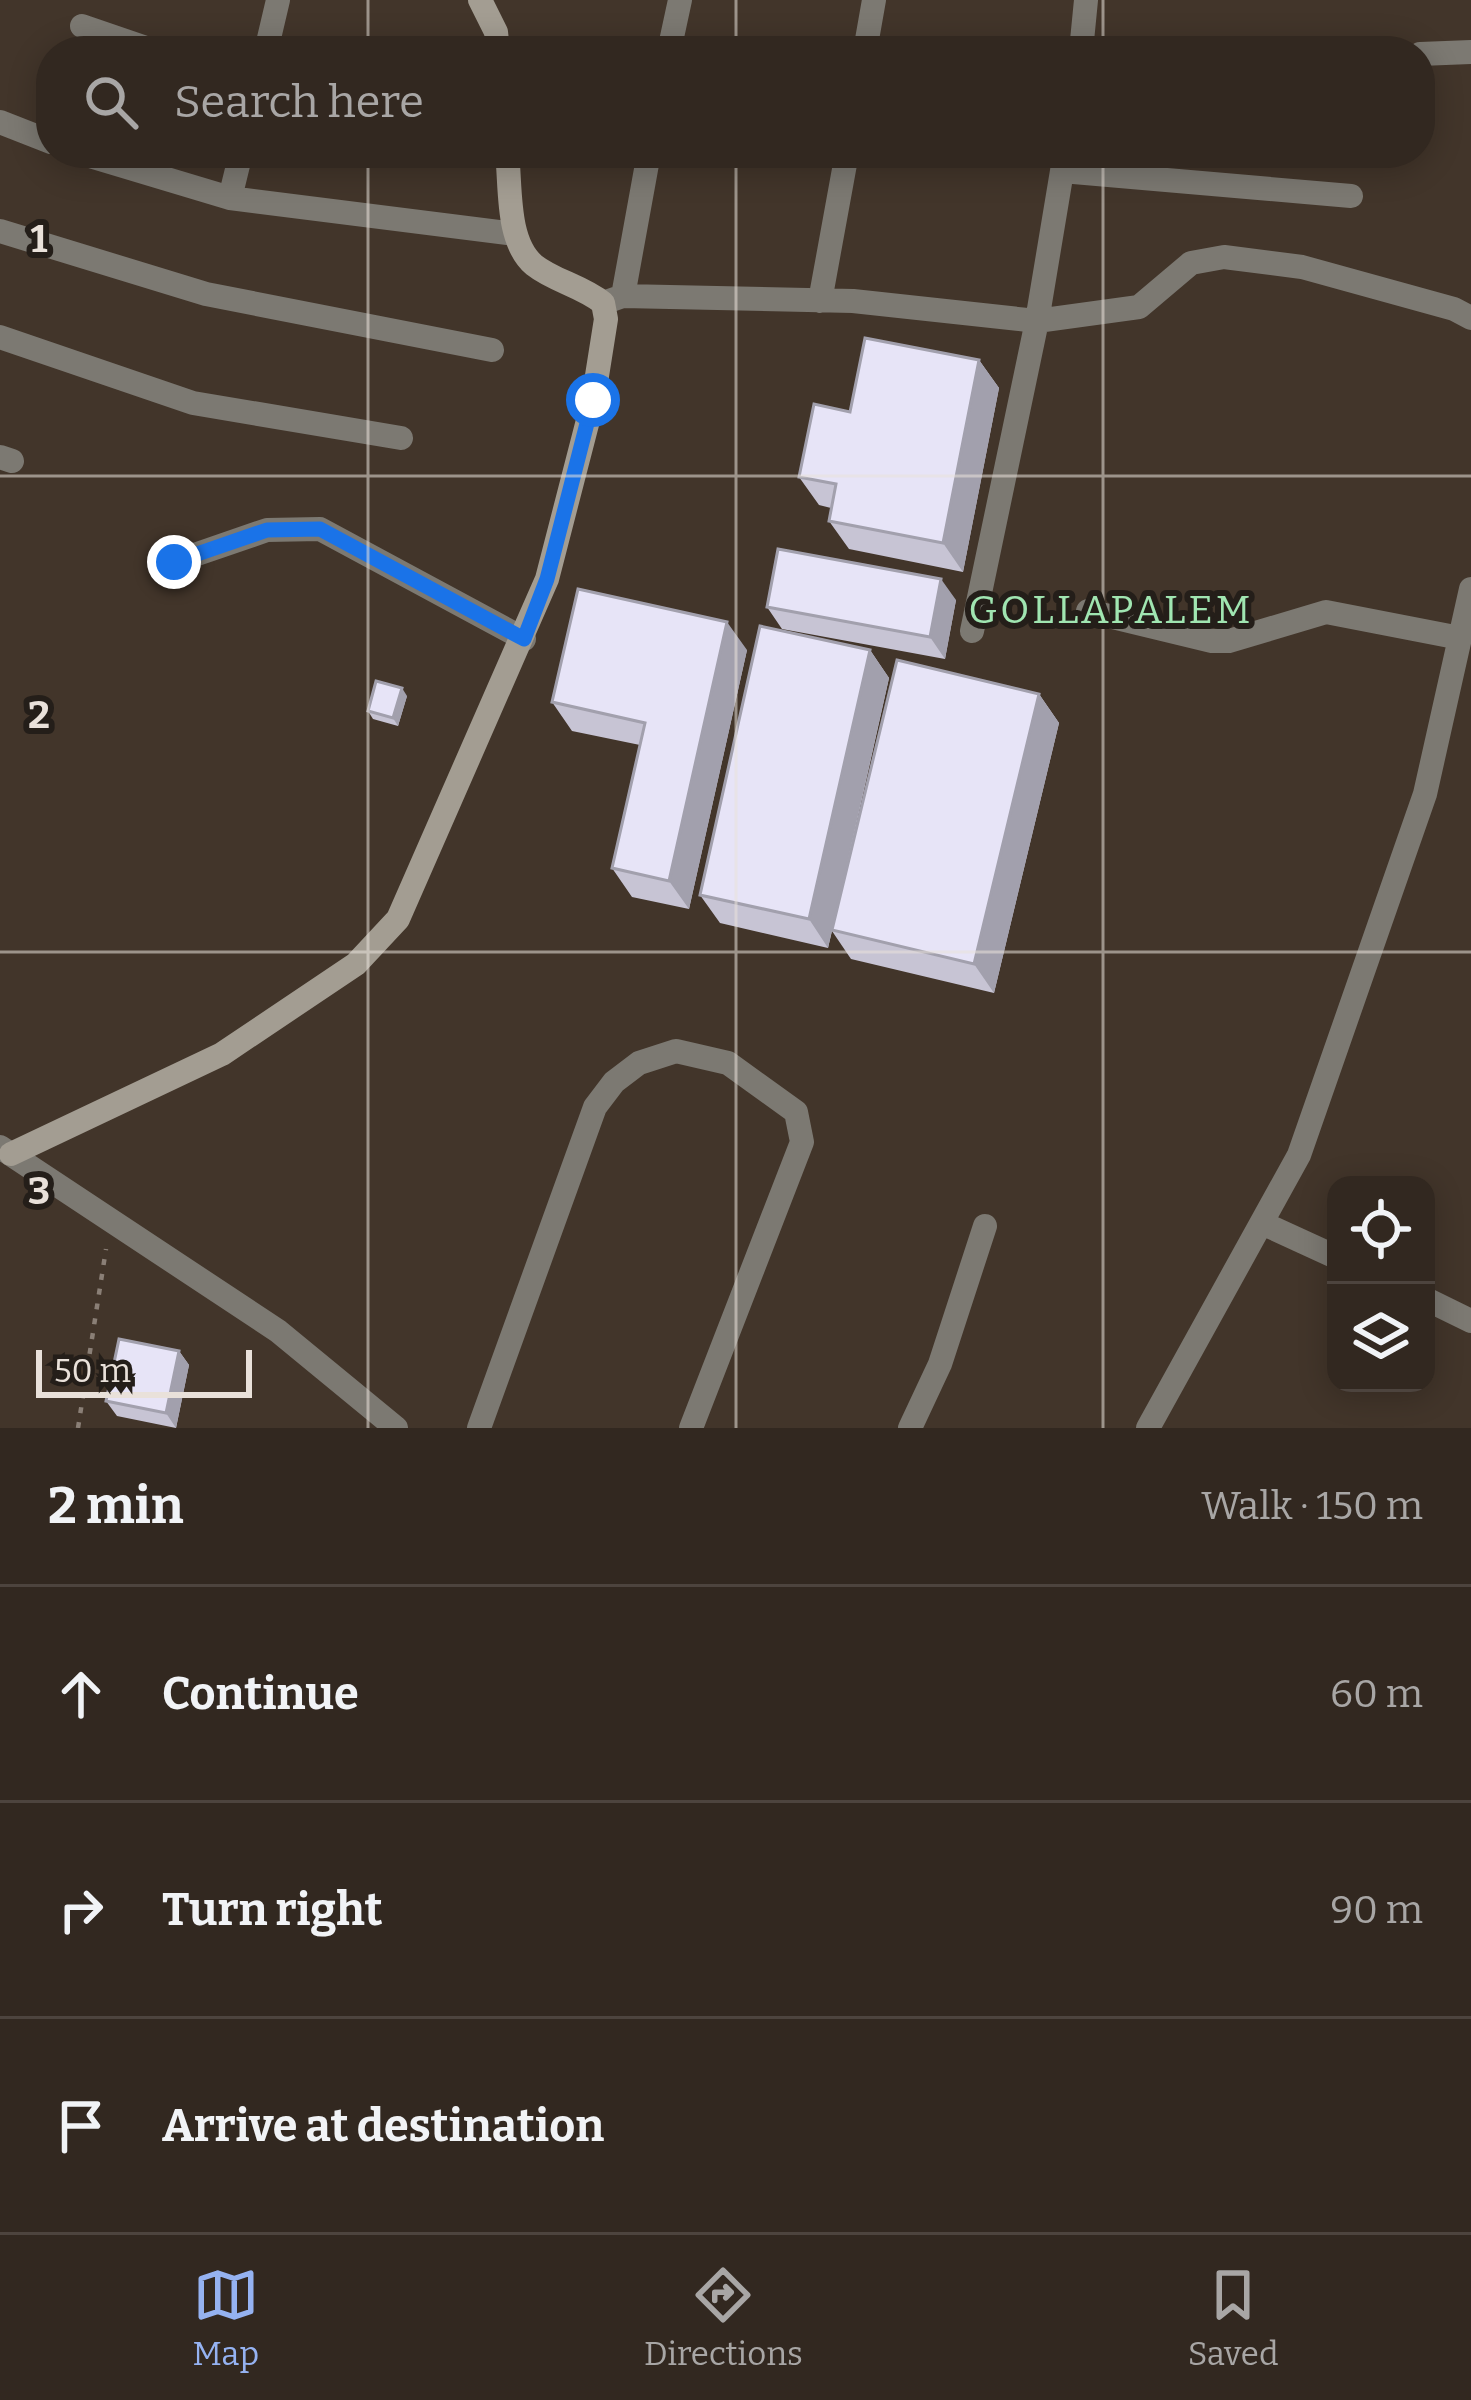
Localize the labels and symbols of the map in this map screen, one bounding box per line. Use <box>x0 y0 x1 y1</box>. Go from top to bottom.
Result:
text: 1 <box>31 216 48 262</box>
route start <box>566 373 620 427</box>
route end <box>147 535 201 589</box>
district label: GOLLAPALEM <box>969 587 1253 633</box>
text: 2 <box>28 692 50 738</box>
text: 3 <box>28 1168 50 1214</box>
scale bar <box>36 1344 252 1397</box>

